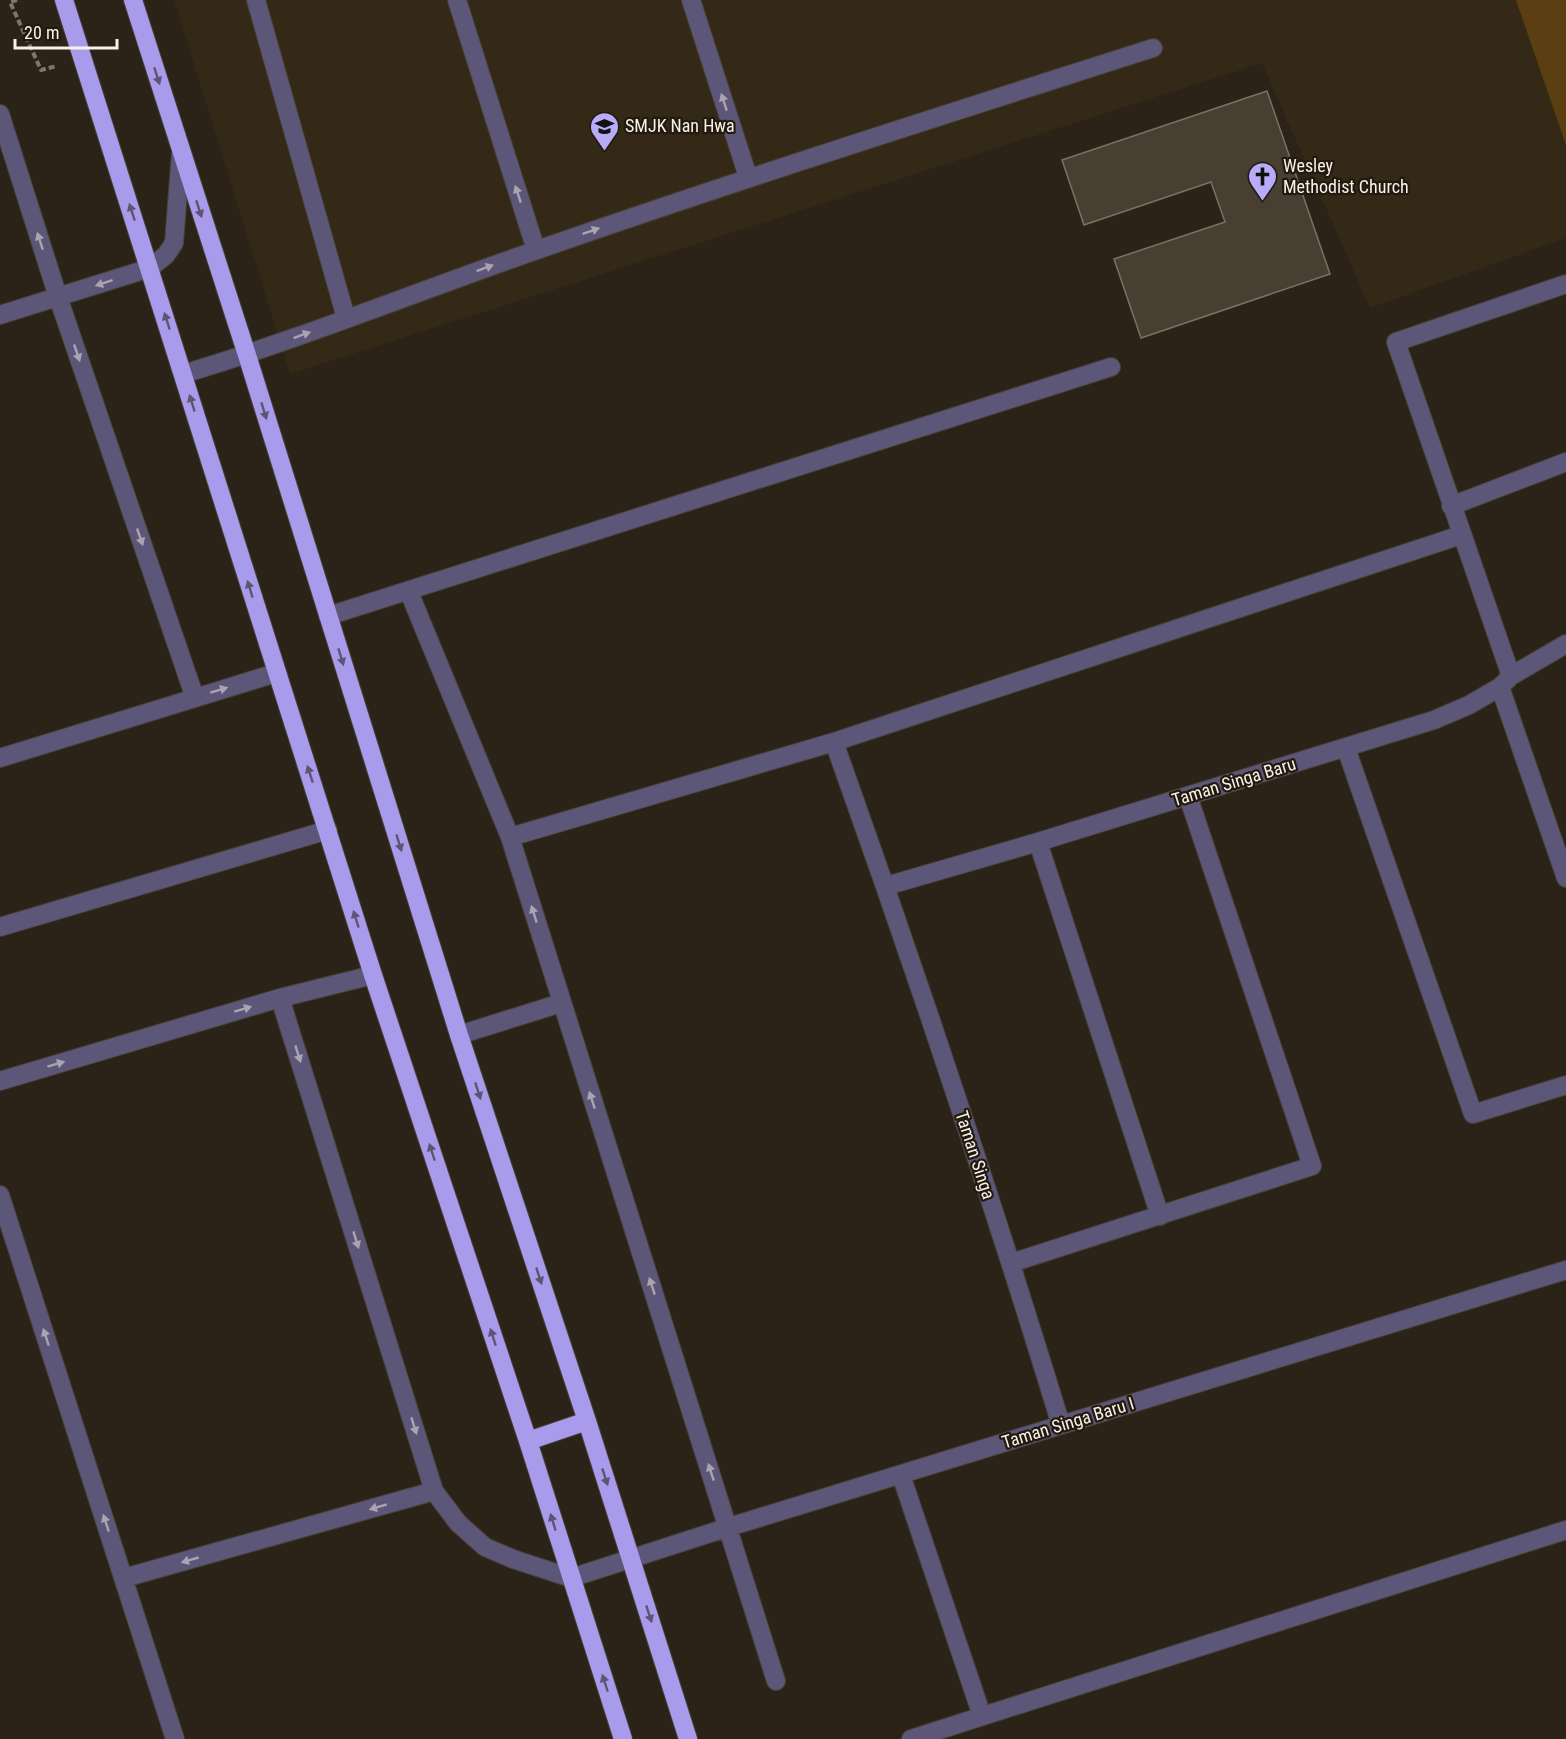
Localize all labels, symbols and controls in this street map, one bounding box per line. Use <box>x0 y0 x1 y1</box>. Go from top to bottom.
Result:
scale bar <box>15 12 117 50</box>
text: 20 m <box>24 22 59 43</box>
one-way arrow <box>153 67 162 85</box>
one-way arrow <box>719 93 728 111</box>
school or university icon: SMJK Nan Hwa <box>588 110 620 152</box>
place label: SMJK Nan Hwa <box>625 115 735 136</box>
place label: Wesley Methodist Church <box>1283 155 1409 197</box>
church icon: Wesley Methodist Church <box>1246 160 1278 202</box>
one-way arrow <box>513 185 523 203</box>
one-way arrow <box>195 200 205 218</box>
one-way arrow <box>127 203 136 221</box>
one-way arrow <box>582 226 600 235</box>
one-way arrow <box>35 232 44 250</box>
one-way arrow <box>476 263 494 273</box>
one-way arrow <box>95 278 113 288</box>
one-way arrow <box>161 312 171 330</box>
one-way arrow <box>293 329 311 339</box>
one-way arrow <box>72 344 82 362</box>
one-way arrow <box>187 394 196 412</box>
one-way arrow <box>260 402 269 420</box>
one-way arrow <box>135 528 145 546</box>
one-way arrow <box>245 580 254 598</box>
one-way arrow <box>337 648 346 666</box>
one-way arrow <box>210 685 228 694</box>
street label: Taman Singa Baru <box>1169 753 1298 810</box>
one-way arrow <box>304 765 314 783</box>
one-way arrow <box>395 834 404 852</box>
one-way arrow <box>529 905 538 923</box>
one-way arrow <box>350 910 360 928</box>
one-way arrow <box>234 1004 252 1013</box>
one-way arrow <box>294 1045 303 1063</box>
one-way arrow <box>47 1059 65 1068</box>
one-way arrow <box>473 1082 483 1100</box>
one-way arrow <box>587 1091 596 1109</box>
street label: Taman Singa <box>951 1108 1000 1202</box>
one-way arrow <box>426 1143 436 1161</box>
one-way arrow <box>352 1231 361 1249</box>
one-way arrow <box>535 1267 544 1285</box>
one-way arrow <box>647 1277 656 1295</box>
one-way arrow <box>41 1328 50 1346</box>
one-way arrow <box>488 1328 497 1346</box>
street label: Taman Singa Baru I <box>999 1392 1136 1453</box>
one-way arrow <box>410 1417 419 1435</box>
one-way arrow <box>706 1463 715 1481</box>
one-way arrow <box>601 1468 610 1486</box>
one-way arrow <box>369 1502 387 1512</box>
one-way arrow <box>548 1513 557 1531</box>
one-way arrow <box>101 1514 111 1532</box>
one-way arrow <box>181 1556 199 1565</box>
one-way arrow <box>644 1605 654 1623</box>
one-way arrow <box>600 1674 609 1692</box>

